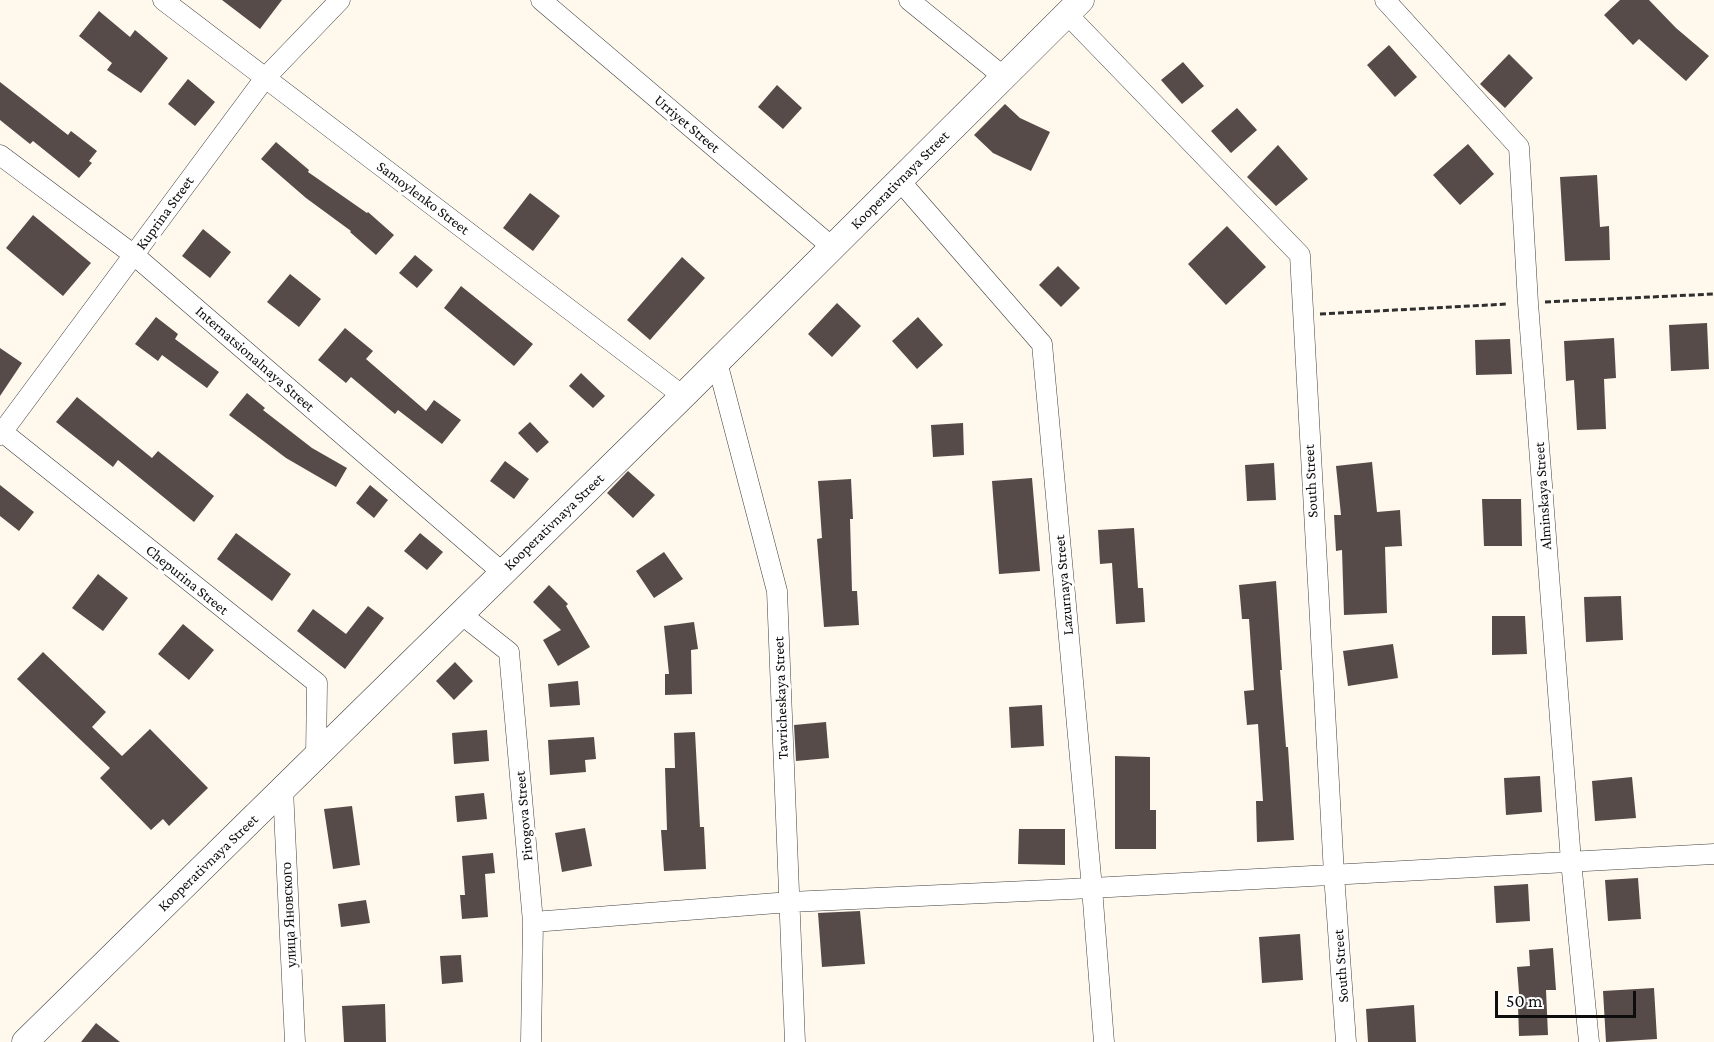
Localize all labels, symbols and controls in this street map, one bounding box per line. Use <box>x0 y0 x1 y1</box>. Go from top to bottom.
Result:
street label: Urriyet Street <box>650 91 724 157</box>
street label: Kooperativnaya Street <box>847 127 953 233</box>
street label: Samoylenko Street <box>373 157 473 239</box>
street label: Kuprina Street <box>132 173 198 253</box>
street label: Internatsionalnaya Street <box>192 302 318 416</box>
street label: Alminskaya Street <box>1530 441 1556 551</box>
street label: South Street <box>1300 444 1322 518</box>
street label: Kooperativnaya Street <box>500 470 608 574</box>
street label: Lazurnaya Street <box>1051 534 1077 636</box>
street label: Chepurina Street <box>142 541 232 619</box>
street label: Tavricheskaya Street <box>770 636 792 760</box>
street label: Pirogova Street <box>511 770 537 862</box>
street label: Kooperativnaya Street <box>154 811 262 915</box>
street label: улица Яновского <box>277 861 301 969</box>
street label: South Street <box>1329 929 1353 1003</box>
scale bar <box>1498 979 1639 1017</box>
text: 50 m <box>1506 991 1543 1011</box>

